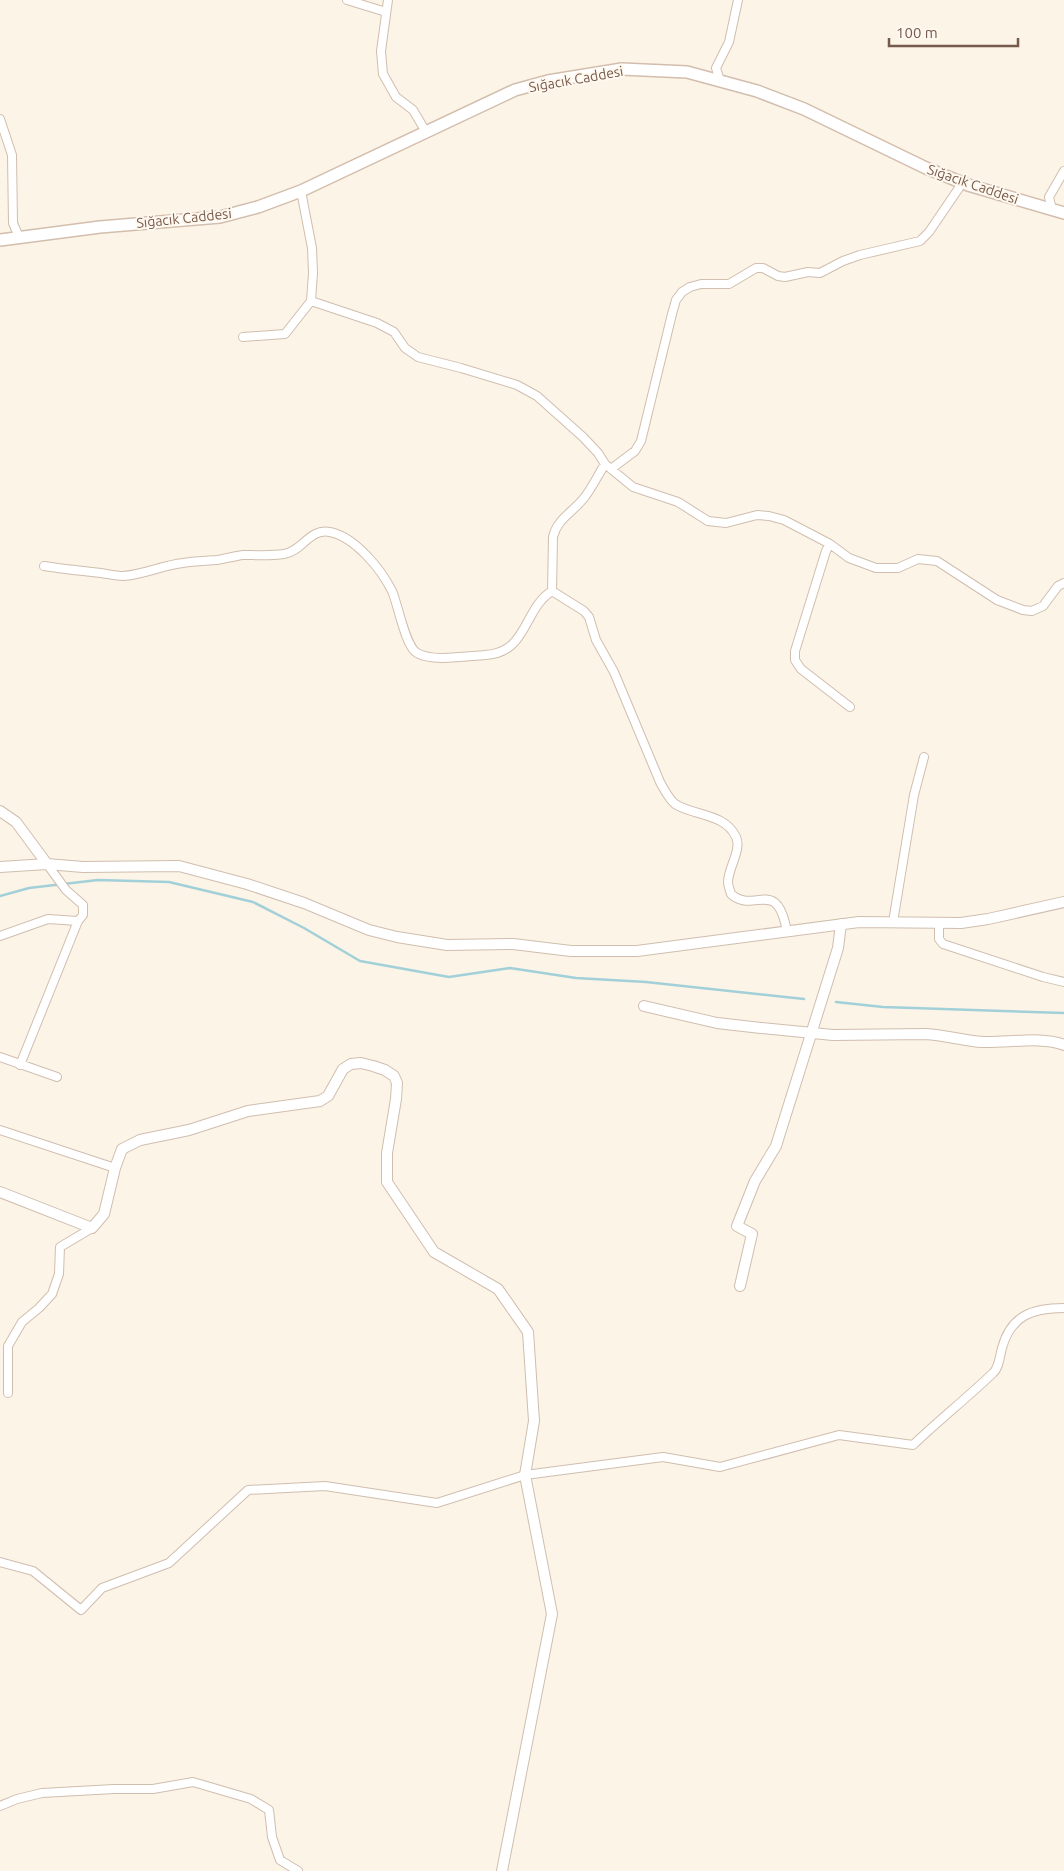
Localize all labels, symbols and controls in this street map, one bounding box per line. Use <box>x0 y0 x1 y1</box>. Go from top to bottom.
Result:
scale bar <box>889 15 1018 47</box>
text: 100 m <box>896 24 938 41</box>
street label: Sığacık Caddesi <box>528 63 624 95</box>
street label: Sığacık Caddesi <box>925 161 1021 207</box>
street label: Sığacık Caddesi <box>136 205 232 231</box>

